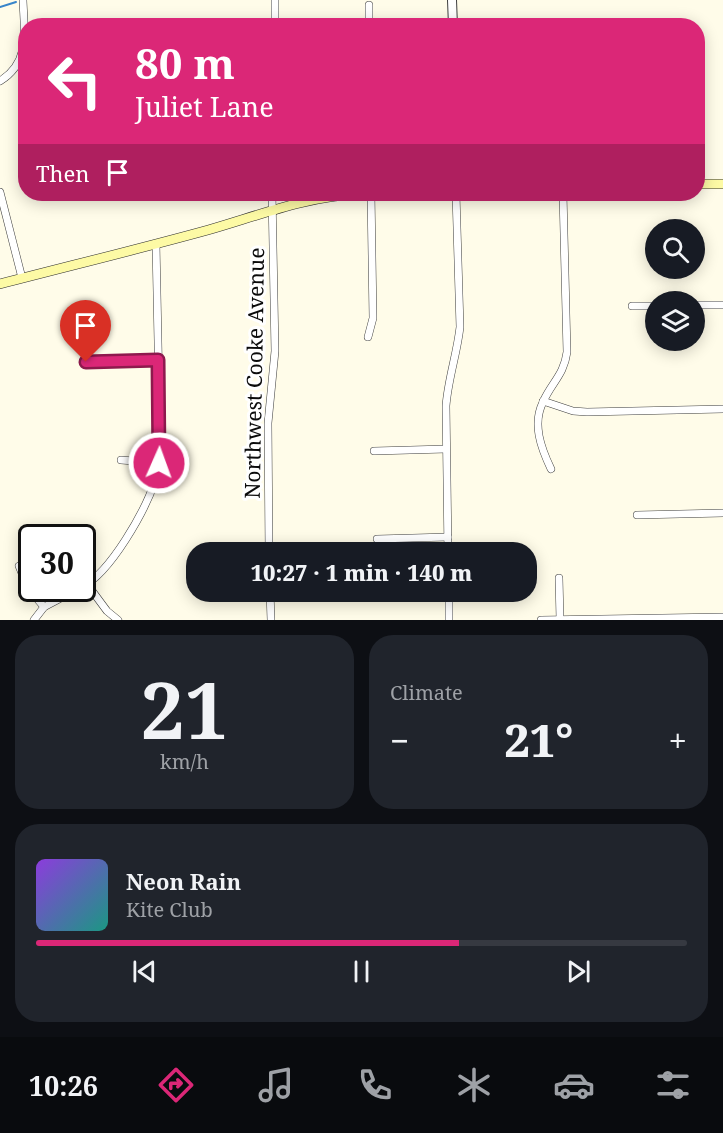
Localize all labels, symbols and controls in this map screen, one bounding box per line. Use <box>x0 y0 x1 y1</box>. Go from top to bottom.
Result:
text: 80 m <box>135 34 235 91</box>
icon: left <box>36 42 114 120</box>
text: Juliet Lane <box>135 88 274 125</box>
icon: arrive <box>101 156 134 189</box>
text: Then <box>36 158 89 188</box>
map controls <box>645 219 705 351</box>
button: search <box>645 219 705 279</box>
street label: Northwest Cooke Avenue <box>238 247 270 499</box>
button: layers <box>645 291 705 351</box>
pin <box>60 300 111 362</box>
icon: arrive <box>69 309 102 342</box>
position arrow <box>127 431 191 495</box>
speed limit sign: 30 <box>18 524 96 602</box>
text: 10:27 · 1 min · 140 m <box>251 557 472 587</box>
text: 21 <box>140 656 229 762</box>
text: Climate <box>390 679 463 706</box>
text: 21° <box>504 709 573 770</box>
text: − <box>390 718 409 763</box>
text: + <box>669 718 687 763</box>
text: km/h <box>160 748 209 775</box>
text: Neon Rain <box>126 866 241 896</box>
text: Kite Club <box>126 896 213 923</box>
icon: previous <box>128 955 161 988</box>
icon: pause <box>345 955 378 988</box>
icon: next <box>562 955 595 988</box>
icon: directions <box>155 1064 197 1106</box>
icon: music <box>255 1064 297 1106</box>
icon: phone <box>354 1064 396 1106</box>
icon: climate <box>453 1064 495 1106</box>
icon: car <box>553 1064 595 1106</box>
icon: filters <box>652 1064 694 1106</box>
text: 10:26 <box>29 1067 98 1104</box>

